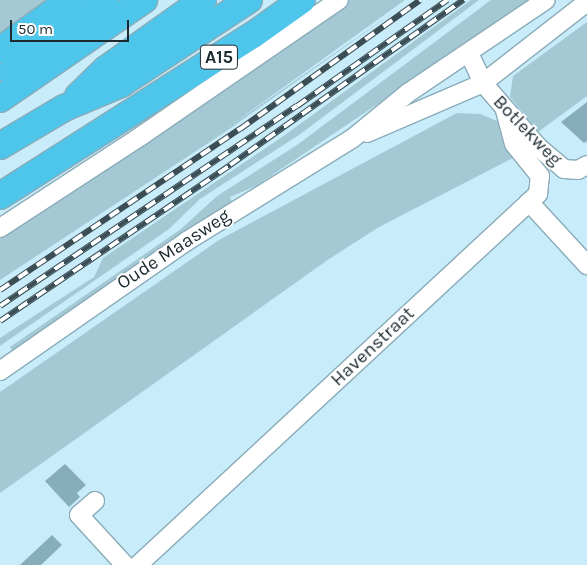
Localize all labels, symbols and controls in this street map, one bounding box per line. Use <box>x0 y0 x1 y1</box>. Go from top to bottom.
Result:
scale bar <box>12 10 131 42</box>
text: 50 m <box>18 20 53 38</box>
road number: A15 <box>199 42 239 72</box>
street label: Botlekweg <box>488 91 566 171</box>
street label: Oude Maasweg <box>113 205 235 295</box>
street label: Havenstraat <box>326 303 420 391</box>

